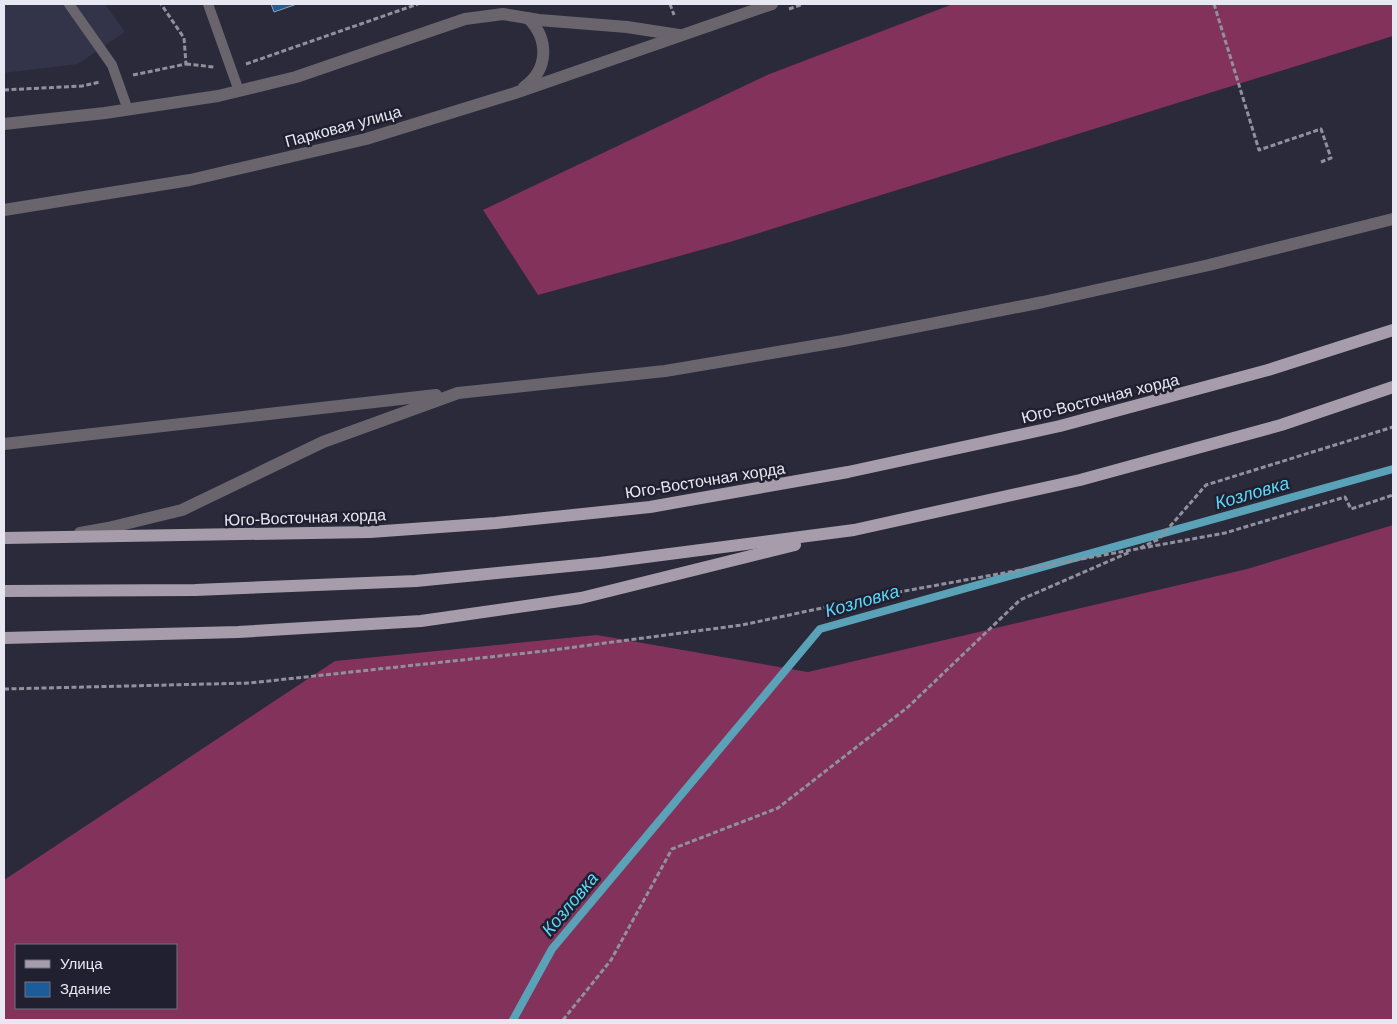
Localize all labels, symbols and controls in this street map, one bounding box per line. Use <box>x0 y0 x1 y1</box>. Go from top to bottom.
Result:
street label: Парковая улица <box>283 103 403 150</box>
street label: Юго-Восточная хорда <box>1020 371 1181 426</box>
street label: Юго-Восточная хорда <box>624 459 786 502</box>
water label: Козловка <box>1212 473 1292 513</box>
street label: Юго-Восточная хорда <box>224 506 386 529</box>
water label: Козловка <box>822 581 902 621</box>
water label: Козловка <box>538 868 602 940</box>
legend <box>15 944 178 1009</box>
text: Улица <box>60 955 103 972</box>
text: Здание <box>60 980 111 997</box>

